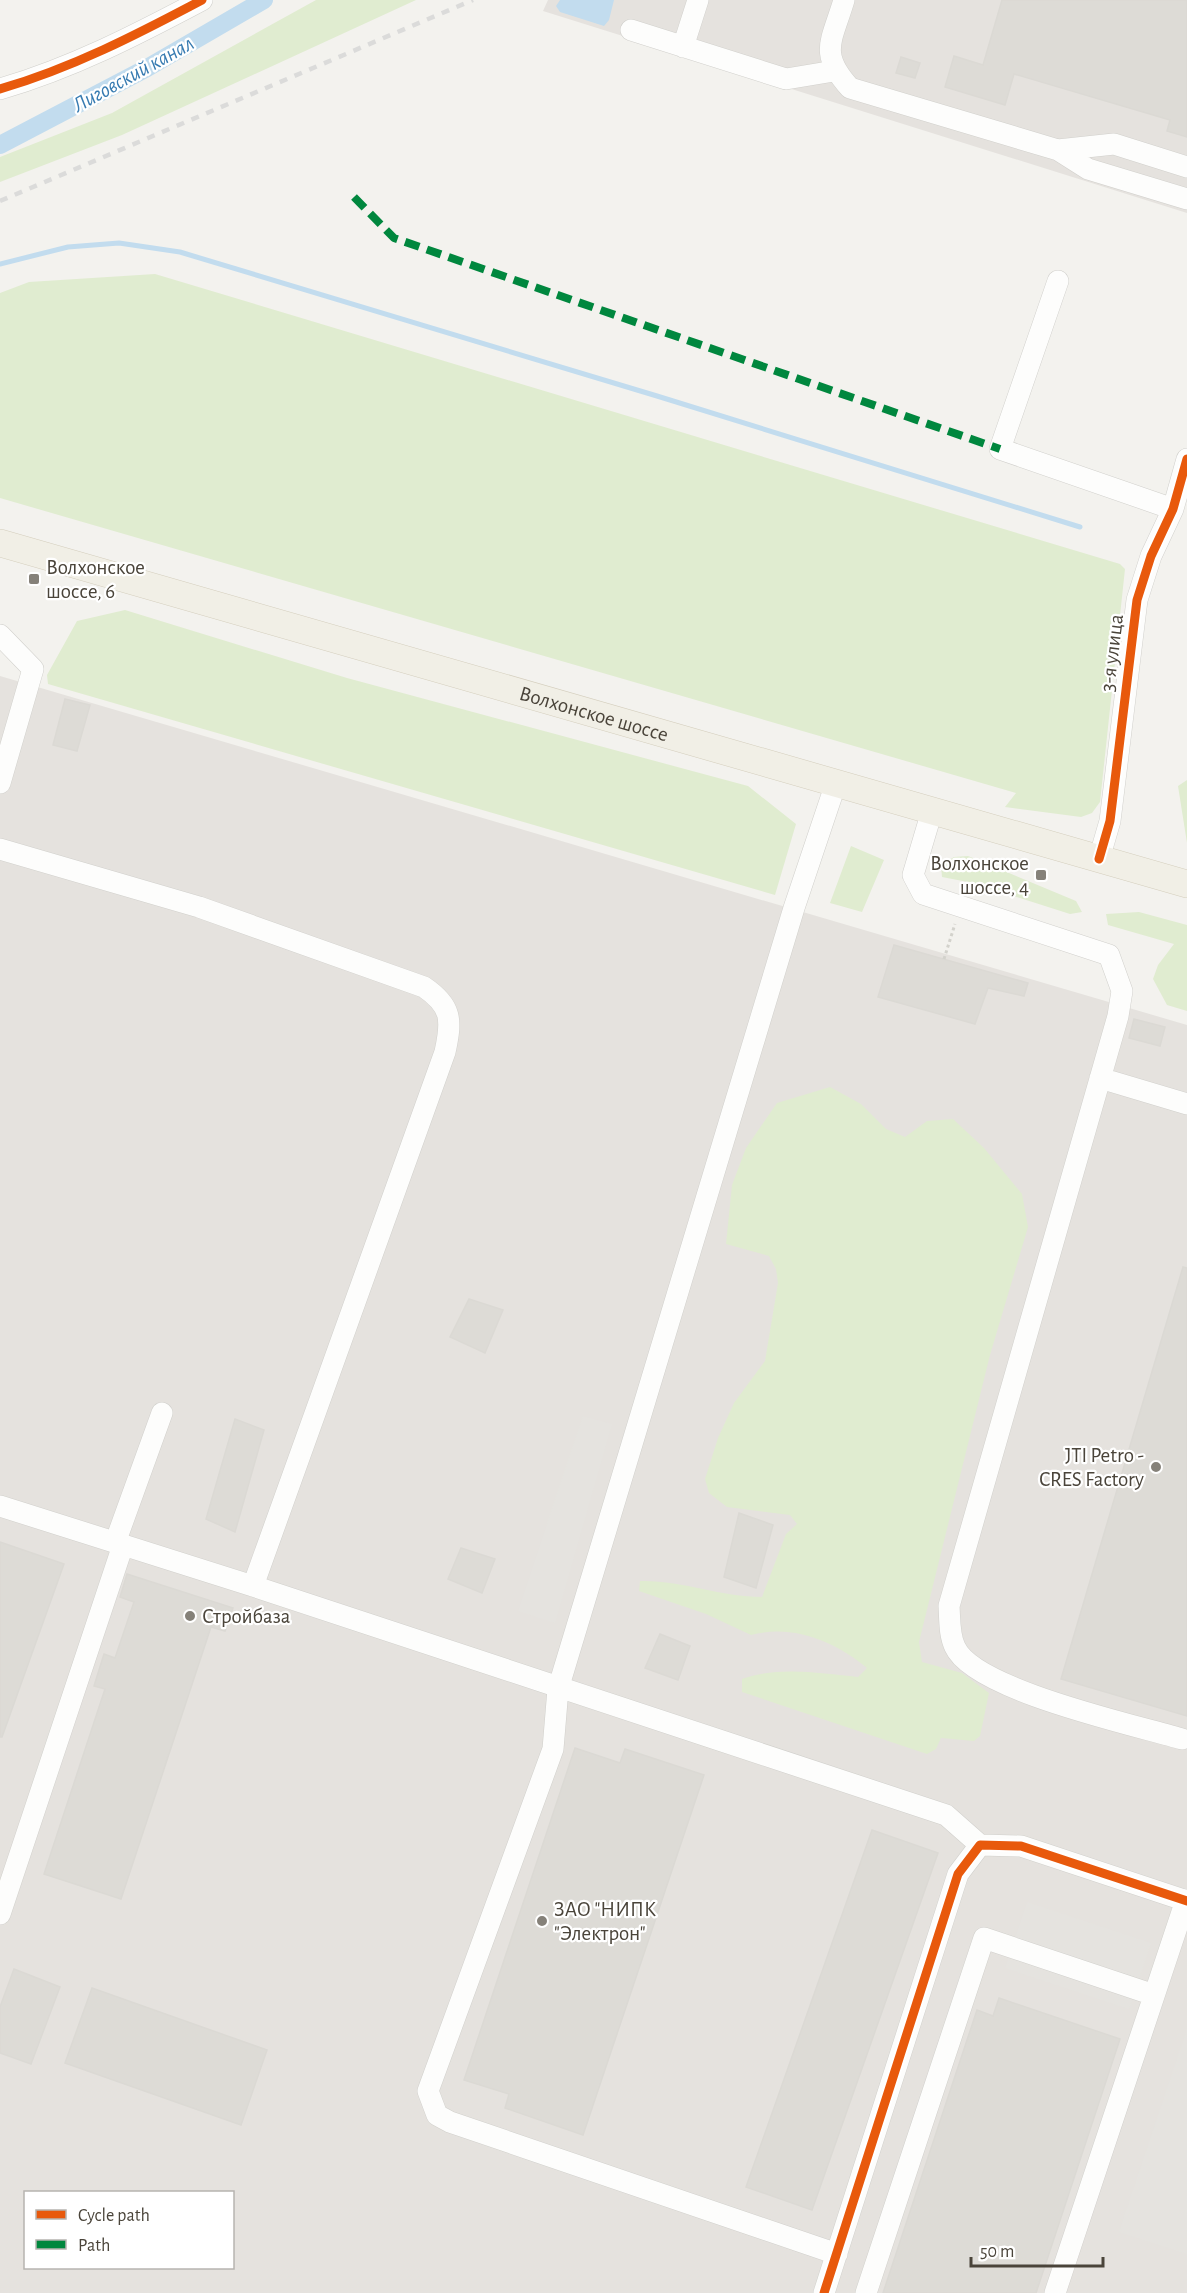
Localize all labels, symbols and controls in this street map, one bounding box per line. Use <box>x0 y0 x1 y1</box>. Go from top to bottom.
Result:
water label: Лиговский канал <box>68 32 197 117</box>
place label: Волхонское шоссе, 6 <box>46 557 145 602</box>
marker: Волхонское шоссе, 6 <box>27 572 41 586</box>
street label: 3-я улица <box>1097 613 1127 693</box>
street label: Волхонское шоссе <box>517 682 671 745</box>
place label: Волхонское шоссе, 4 <box>930 853 1029 898</box>
marker: Волхонское шоссе, 4 <box>1034 868 1048 882</box>
place label: JTI Petro - CRES Factory <box>1039 1445 1144 1490</box>
marker: JTI Petro - CRES Factory <box>1149 1460 1163 1474</box>
place label: Стройбаза <box>202 1606 291 1627</box>
marker: Стройбаза <box>183 1609 197 1623</box>
place label: ЗАО "НИПК "Электрон" <box>554 1899 656 1944</box>
marker: ЗАО "НИПК "Электрон" <box>535 1914 549 1928</box>
legend <box>24 2191 234 2269</box>
text: Cycle path <box>78 2207 150 2225</box>
scale bar <box>971 2230 1103 2268</box>
text: Path <box>78 2237 110 2255</box>
text: 50 m <box>980 2243 1014 2261</box>

